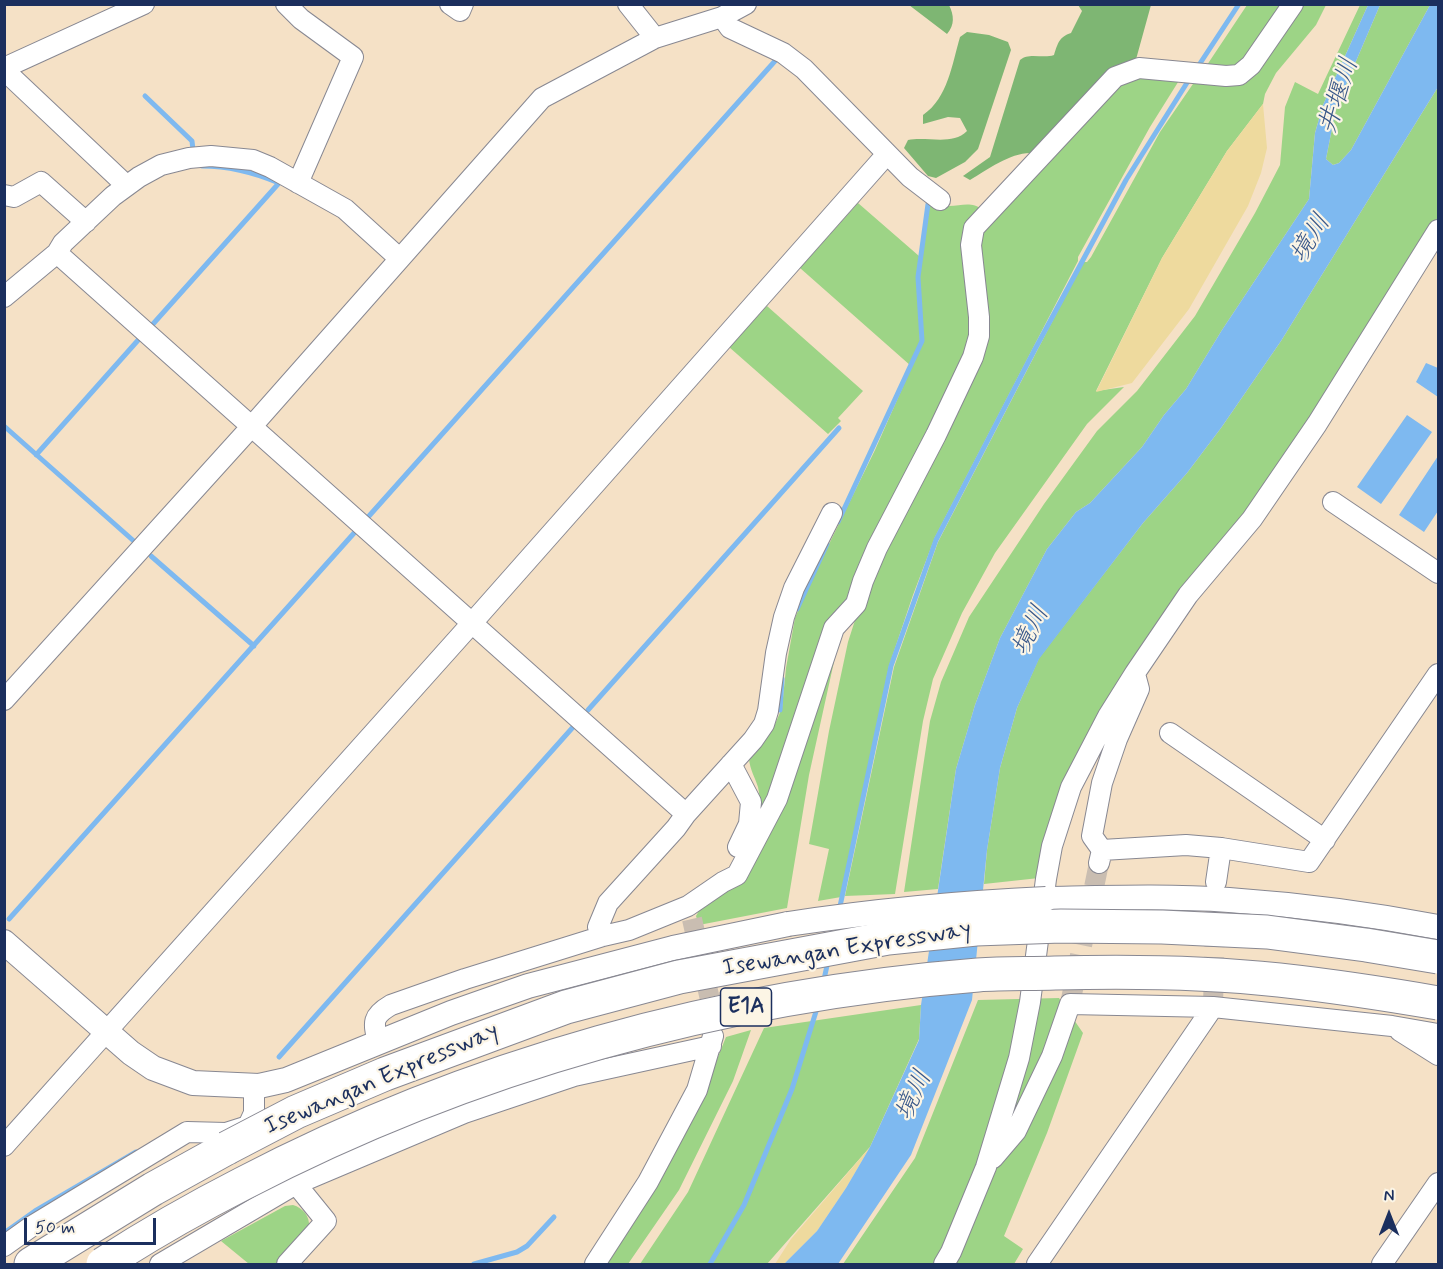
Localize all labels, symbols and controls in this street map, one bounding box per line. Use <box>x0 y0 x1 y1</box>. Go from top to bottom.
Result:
water label: 井堰川 <box>1313 54 1367 138</box>
water label: 境川 <box>1285 209 1339 269</box>
water label: 境川 <box>1006 601 1058 661</box>
street label: Isewangan Expressway <box>721 916 973 984</box>
road number: E1A <box>720 988 771 1026</box>
street label: Isewangan Expressway <box>261 1018 503 1142</box>
water label: 境川 <box>890 1066 940 1126</box>
north arrow <box>1359 1185 1419 1245</box>
text: N <box>1384 1186 1394 1207</box>
scale bar <box>27 1206 159 1244</box>
text: 50 m <box>35 1216 75 1240</box>

